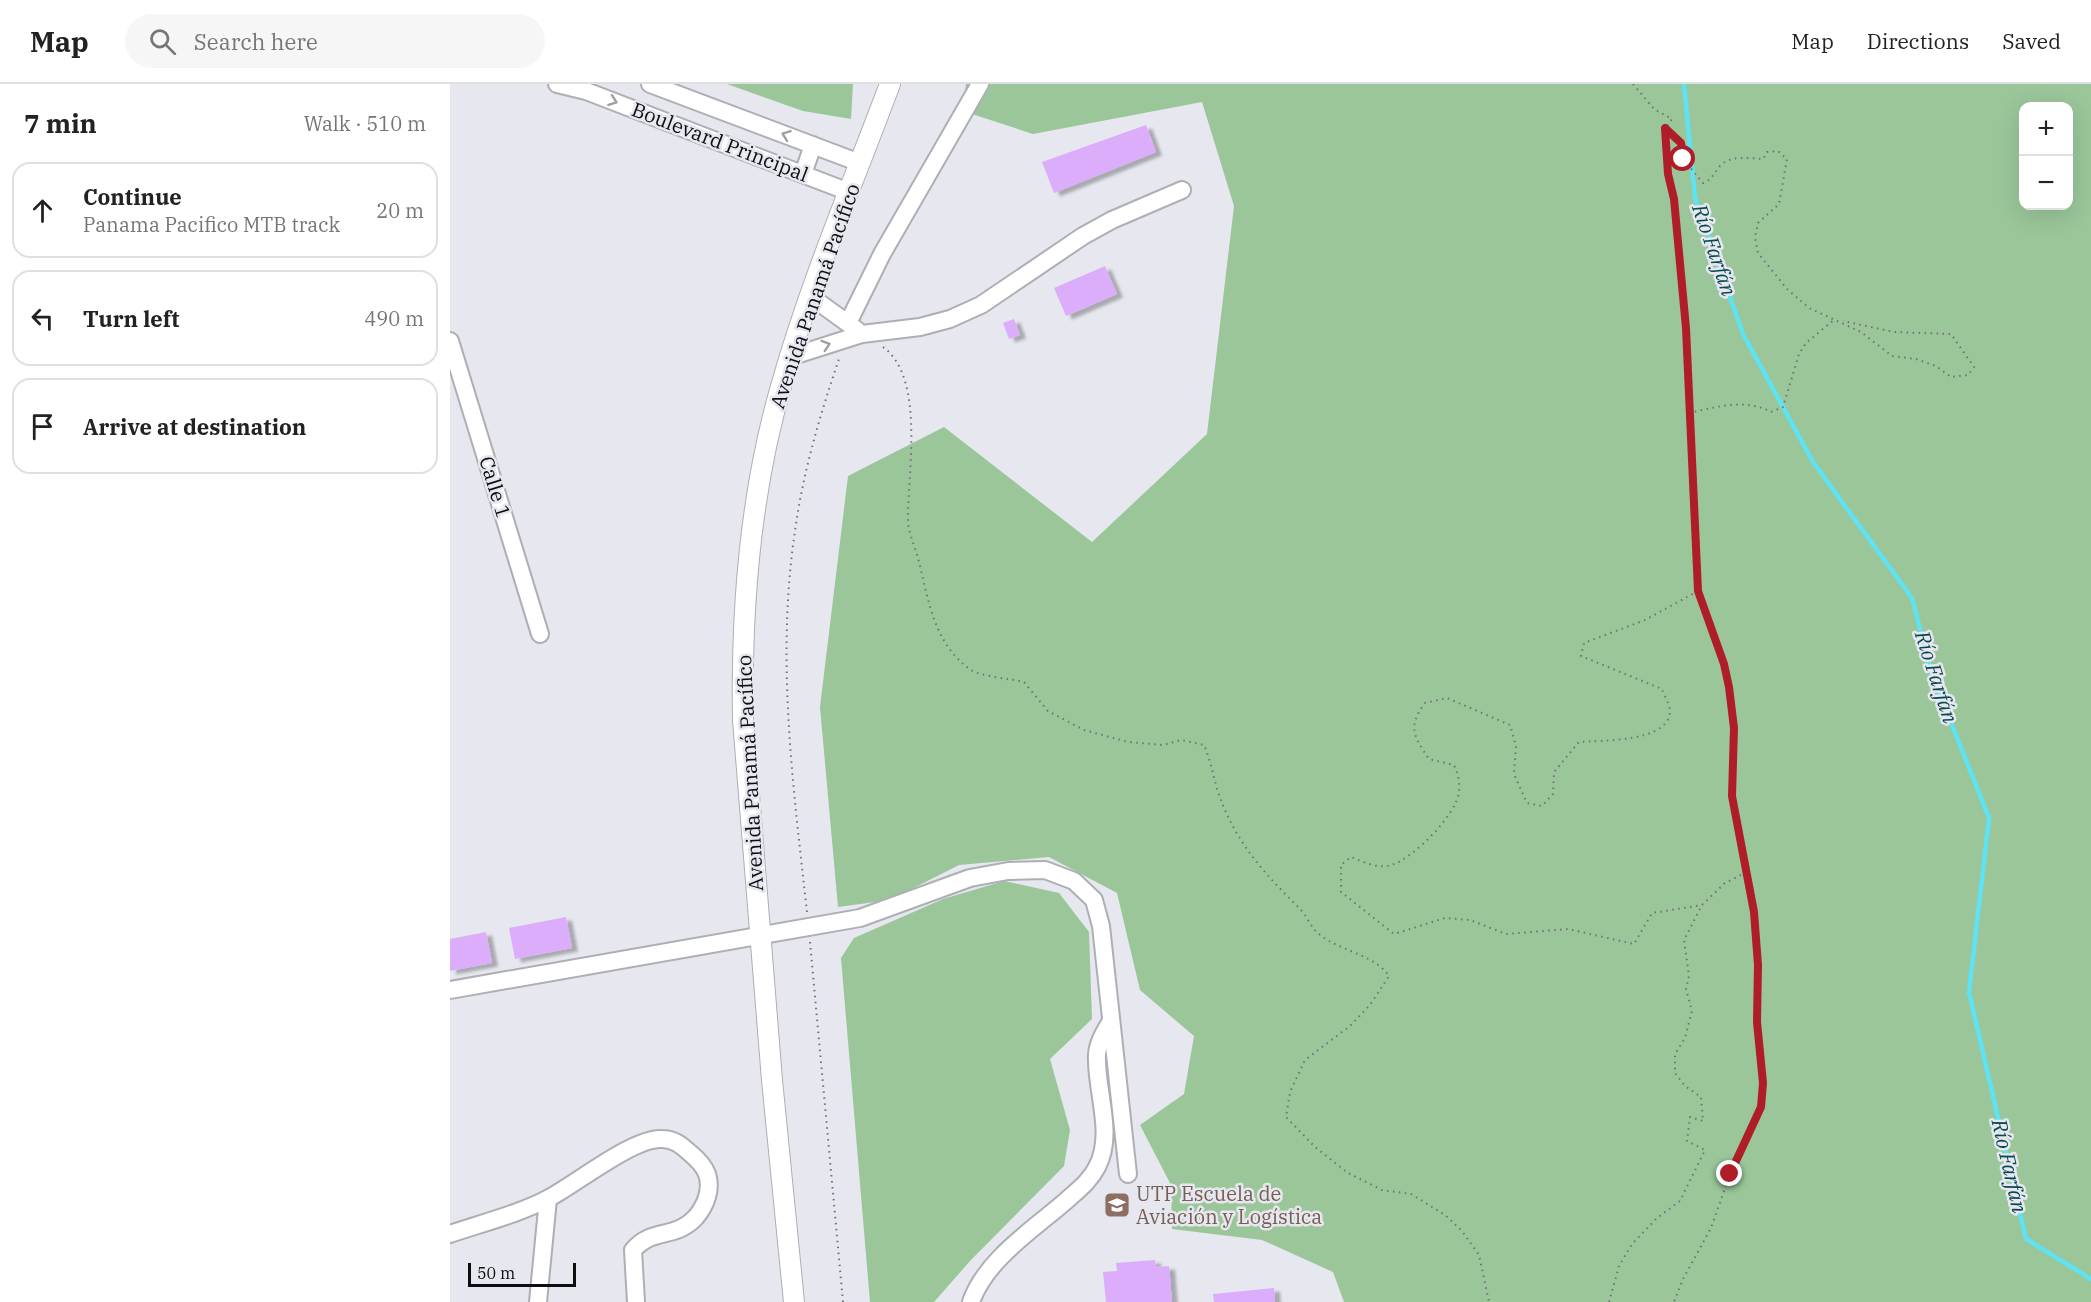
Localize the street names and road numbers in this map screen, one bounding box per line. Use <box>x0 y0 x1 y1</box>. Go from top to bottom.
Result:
street label: Boulevard Principal <box>628 95 812 188</box>
street label: Avenida Panamá Pacífico <box>763 180 866 412</box>
street label: Calle 1 <box>473 453 518 521</box>
street label: Avenida Panamá Pacífico <box>730 654 769 892</box>

